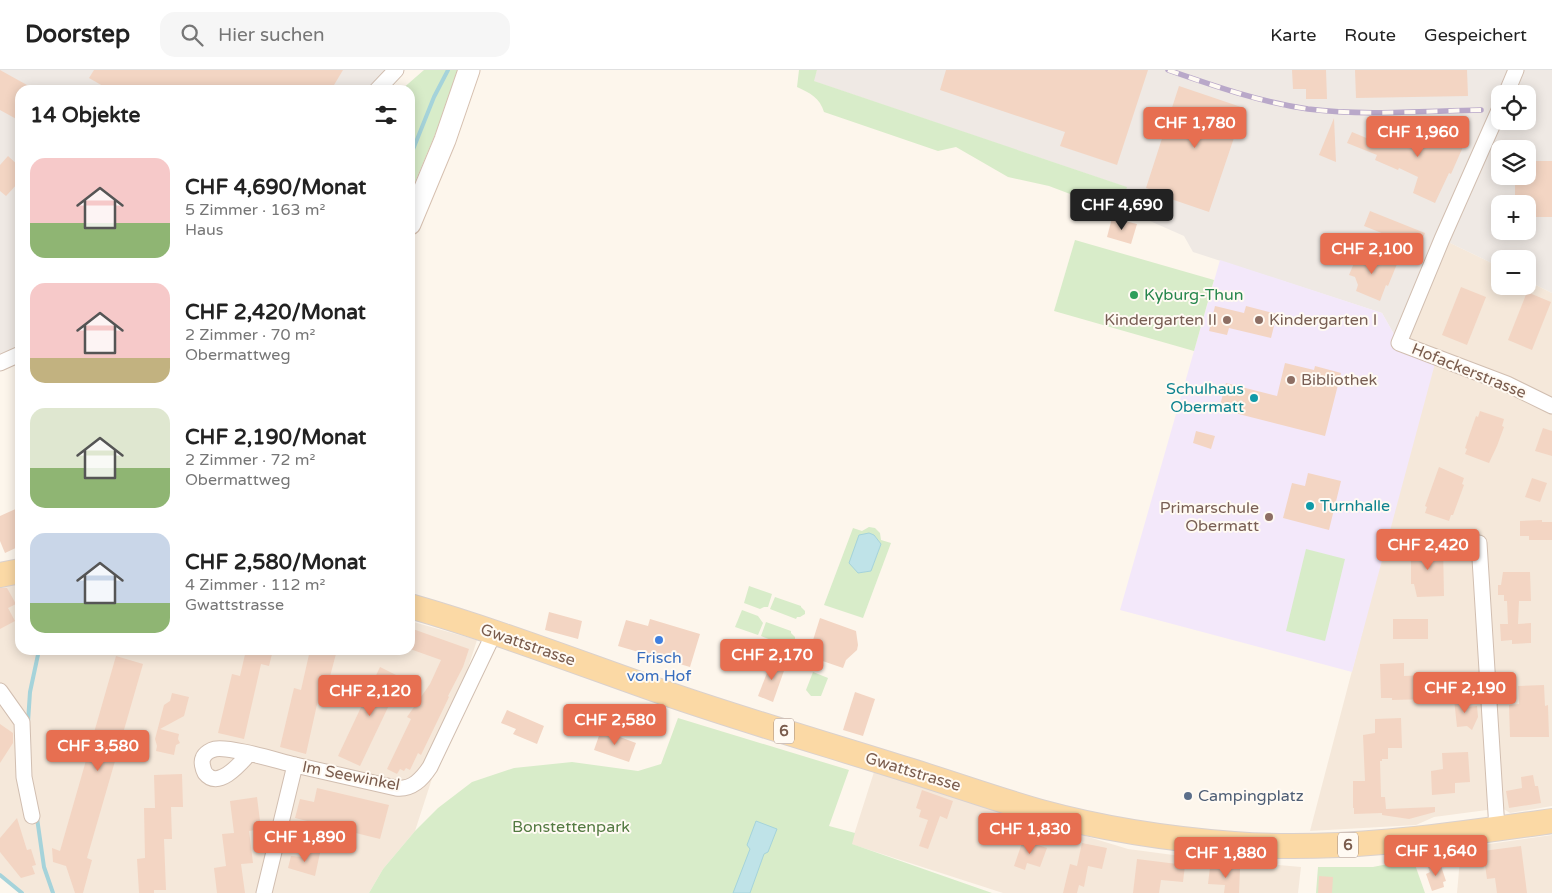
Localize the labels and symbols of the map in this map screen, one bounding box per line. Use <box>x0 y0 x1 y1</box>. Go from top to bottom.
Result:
pin: CHF 1,780 <box>1138 106 1252 149</box>
pin: CHF 1,960 <box>1361 116 1475 158</box>
pin: CHF 4,690 <box>1065 189 1179 231</box>
pin: CHF 2,100 <box>1315 232 1429 275</box>
place label: Kyburg-Thun <box>1144 285 1243 305</box>
marker: Kyburg-Thun <box>1128 289 1140 301</box>
place label: Kindergarten II <box>1104 310 1217 330</box>
place label: Kindergarten I <box>1269 310 1377 330</box>
marker: Kindergarten II <box>1221 314 1233 326</box>
marker: Kindergarten I <box>1253 314 1265 326</box>
street label: Hofackerstrasse <box>1409 339 1529 403</box>
place label: Bibliothek <box>1301 370 1378 390</box>
marker: Bibliothek <box>1285 374 1297 386</box>
place label: Schulhaus Obermatt <box>1166 379 1244 417</box>
marker: Schulhaus Obermatt <box>1248 392 1260 404</box>
place label: Turnhalle <box>1320 496 1390 516</box>
place label: Primarschule Obermatt <box>1160 498 1259 536</box>
marker: Turnhalle <box>1304 500 1316 512</box>
marker: Primarschule Obermatt <box>1263 511 1275 523</box>
pin: CHF 2,420 <box>1371 528 1485 571</box>
street label: Gwattstrasse <box>478 619 578 671</box>
marker: Frisch vom Hof <box>653 634 665 646</box>
pin: CHF 2,170 <box>715 638 829 681</box>
place label: Frisch vom Hof <box>627 648 692 686</box>
pin: CHF 2,190 <box>1408 672 1522 714</box>
pin: CHF 2,120 <box>313 674 427 717</box>
pin: CHF 2,580 <box>558 704 672 746</box>
road number: 6 <box>774 718 794 744</box>
pin: CHF 3,580 <box>41 730 155 772</box>
street label: Gwattstrasse <box>863 748 963 796</box>
street label: Im Seewinkel <box>300 757 402 795</box>
place label: Campingplatz <box>1198 786 1304 806</box>
marker: Campingplatz <box>1182 790 1194 802</box>
pin: CHF 1,830 <box>973 812 1087 855</box>
park label: Bonstettenpark <box>512 817 630 837</box>
pin: CHF 1,890 <box>248 820 362 863</box>
road number: 6 <box>1338 832 1358 858</box>
pin: CHF 1,640 <box>1379 834 1493 877</box>
pin: CHF 1,880 <box>1169 836 1283 879</box>

